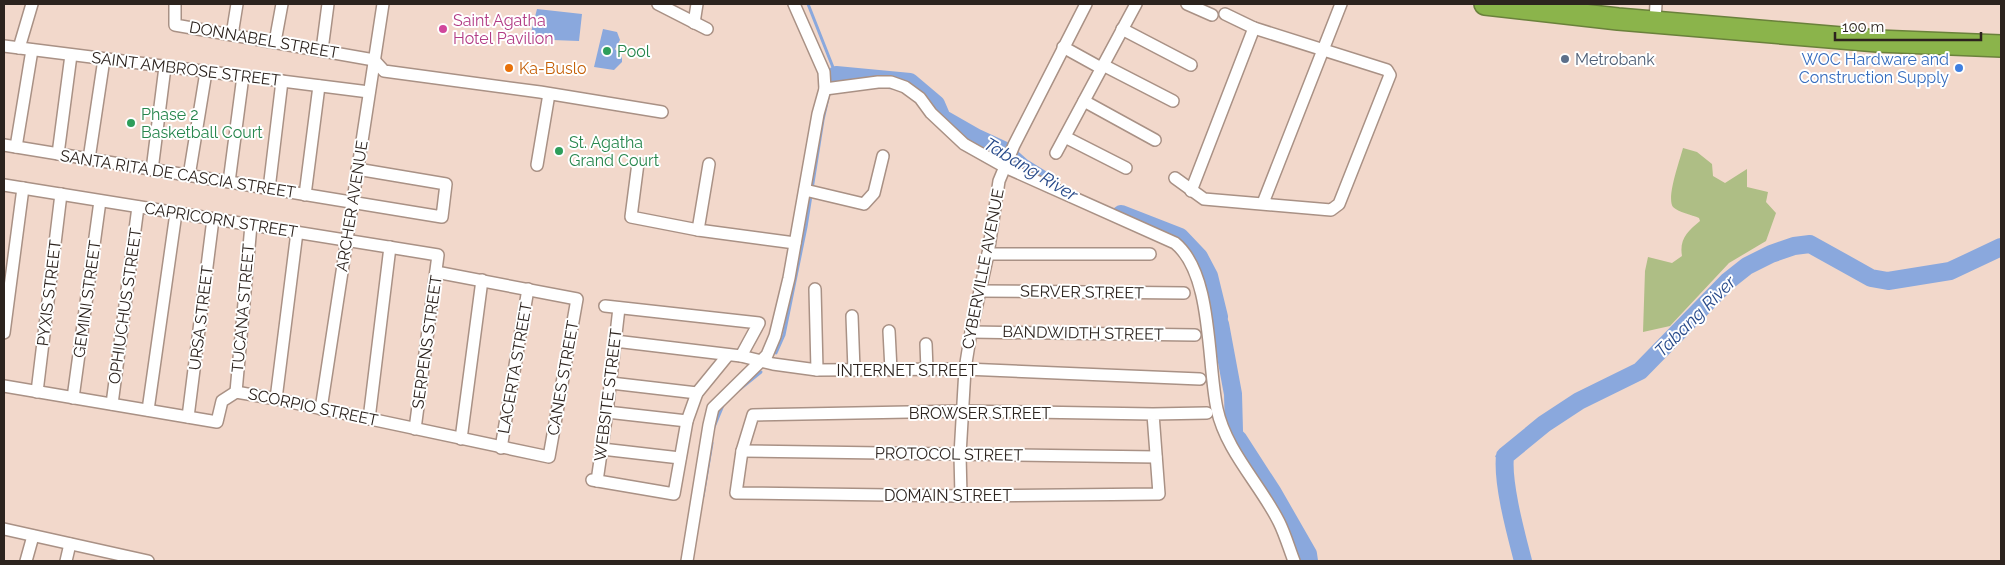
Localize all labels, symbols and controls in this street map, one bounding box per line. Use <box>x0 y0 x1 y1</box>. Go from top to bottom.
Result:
scale bar <box>1835 10 1981 42</box>
place label: Saint Agatha Hotel Pavilion <box>453 11 554 48</box>
street label: DONNABEL STREET <box>188 17 340 63</box>
text: 100 m <box>1842 18 1884 36</box>
marker: Saint Agatha Hotel Pavilion <box>437 23 449 35</box>
place label: Pool <box>617 42 651 61</box>
marker: Pool <box>601 45 613 57</box>
street label: SAINT AMBROSE STREET <box>90 48 282 90</box>
place label: Metrobank <box>1575 50 1655 69</box>
place label: WOC Hardware and Construction Supply <box>1799 50 1949 87</box>
marker: Metrobank <box>1559 53 1571 65</box>
place label: Ka-Buslo <box>519 59 587 78</box>
marker: Ka-Buslo <box>503 62 515 74</box>
marker: WOC Hardware and Construction Supply <box>1953 62 1965 74</box>
place label: Phase 2 Basketball Court <box>141 105 263 142</box>
marker: Phase 2 Basketball Court <box>125 117 137 129</box>
place label: St. Agatha Grand Court <box>569 133 660 170</box>
water label: Tabang River <box>980 133 1082 206</box>
street label: ARCHER AVENUE <box>332 139 372 273</box>
marker: St. Agatha Grand Court <box>553 145 565 157</box>
street label: SANTA RITA DE CASCIA STREET <box>59 146 297 202</box>
street label: CYBERVILLE AVENUE <box>958 187 1008 351</box>
street label: CAPRICORN STREET <box>143 199 299 242</box>
street label: OPHIUCHUS STREET <box>105 226 145 385</box>
street label: PYXIS STREET <box>33 238 65 347</box>
street label: GEMINI STREET <box>69 239 105 359</box>
street label: TUCANA STREET <box>228 242 258 373</box>
street label: URSA STREET <box>185 264 217 372</box>
water label: Tabang River <box>1650 271 1740 361</box>
street label: SERPENS STREET <box>408 274 446 410</box>
street label: SERVER STREET <box>1020 281 1144 303</box>
street label: LACERTA STREET <box>494 301 536 435</box>
street label: CANES STREET <box>544 319 583 437</box>
street label: BANDWIDTH STREET <box>1002 322 1164 344</box>
street label: WEBSITE STREET <box>590 327 626 462</box>
street label: INTERNET STREET <box>837 361 978 380</box>
street label: SCORPIO STREET <box>246 384 380 430</box>
street label: BROWSER STREET <box>909 404 1051 423</box>
street label: PROTOCOL STREET <box>875 443 1024 465</box>
street label: DOMAIN STREET <box>884 486 1012 505</box>

